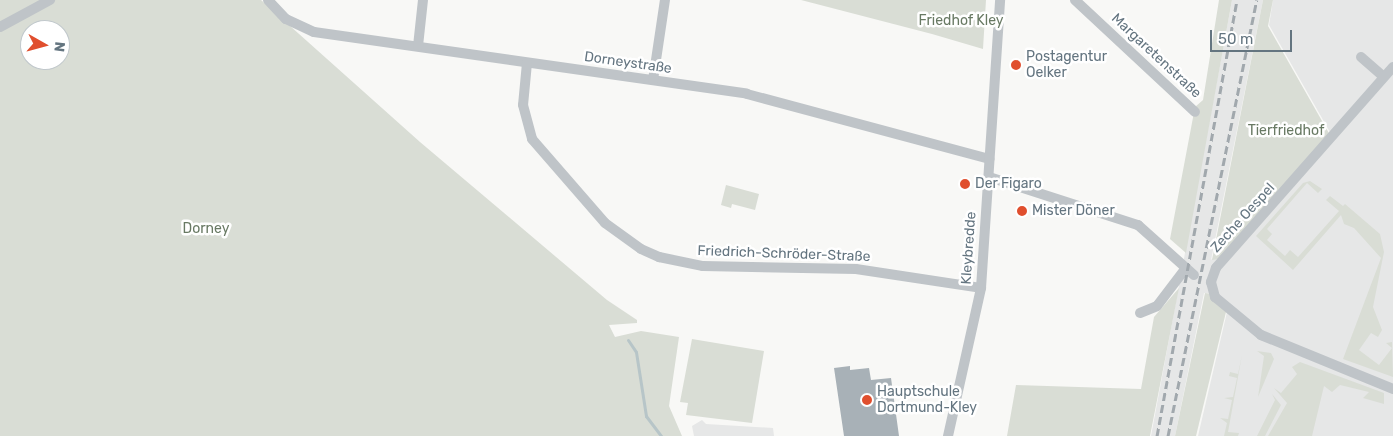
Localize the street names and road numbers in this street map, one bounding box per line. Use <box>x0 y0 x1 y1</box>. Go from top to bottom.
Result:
street label: Margaretenstraße <box>1108 10 1204 102</box>
street label: Dorneystraße <box>583 49 673 77</box>
street label: Zeche Oespel <box>1207 180 1279 256</box>
street label: Kleybredde <box>958 211 980 285</box>
street label: Friedrich-Schröder-Straße <box>697 243 871 265</box>

